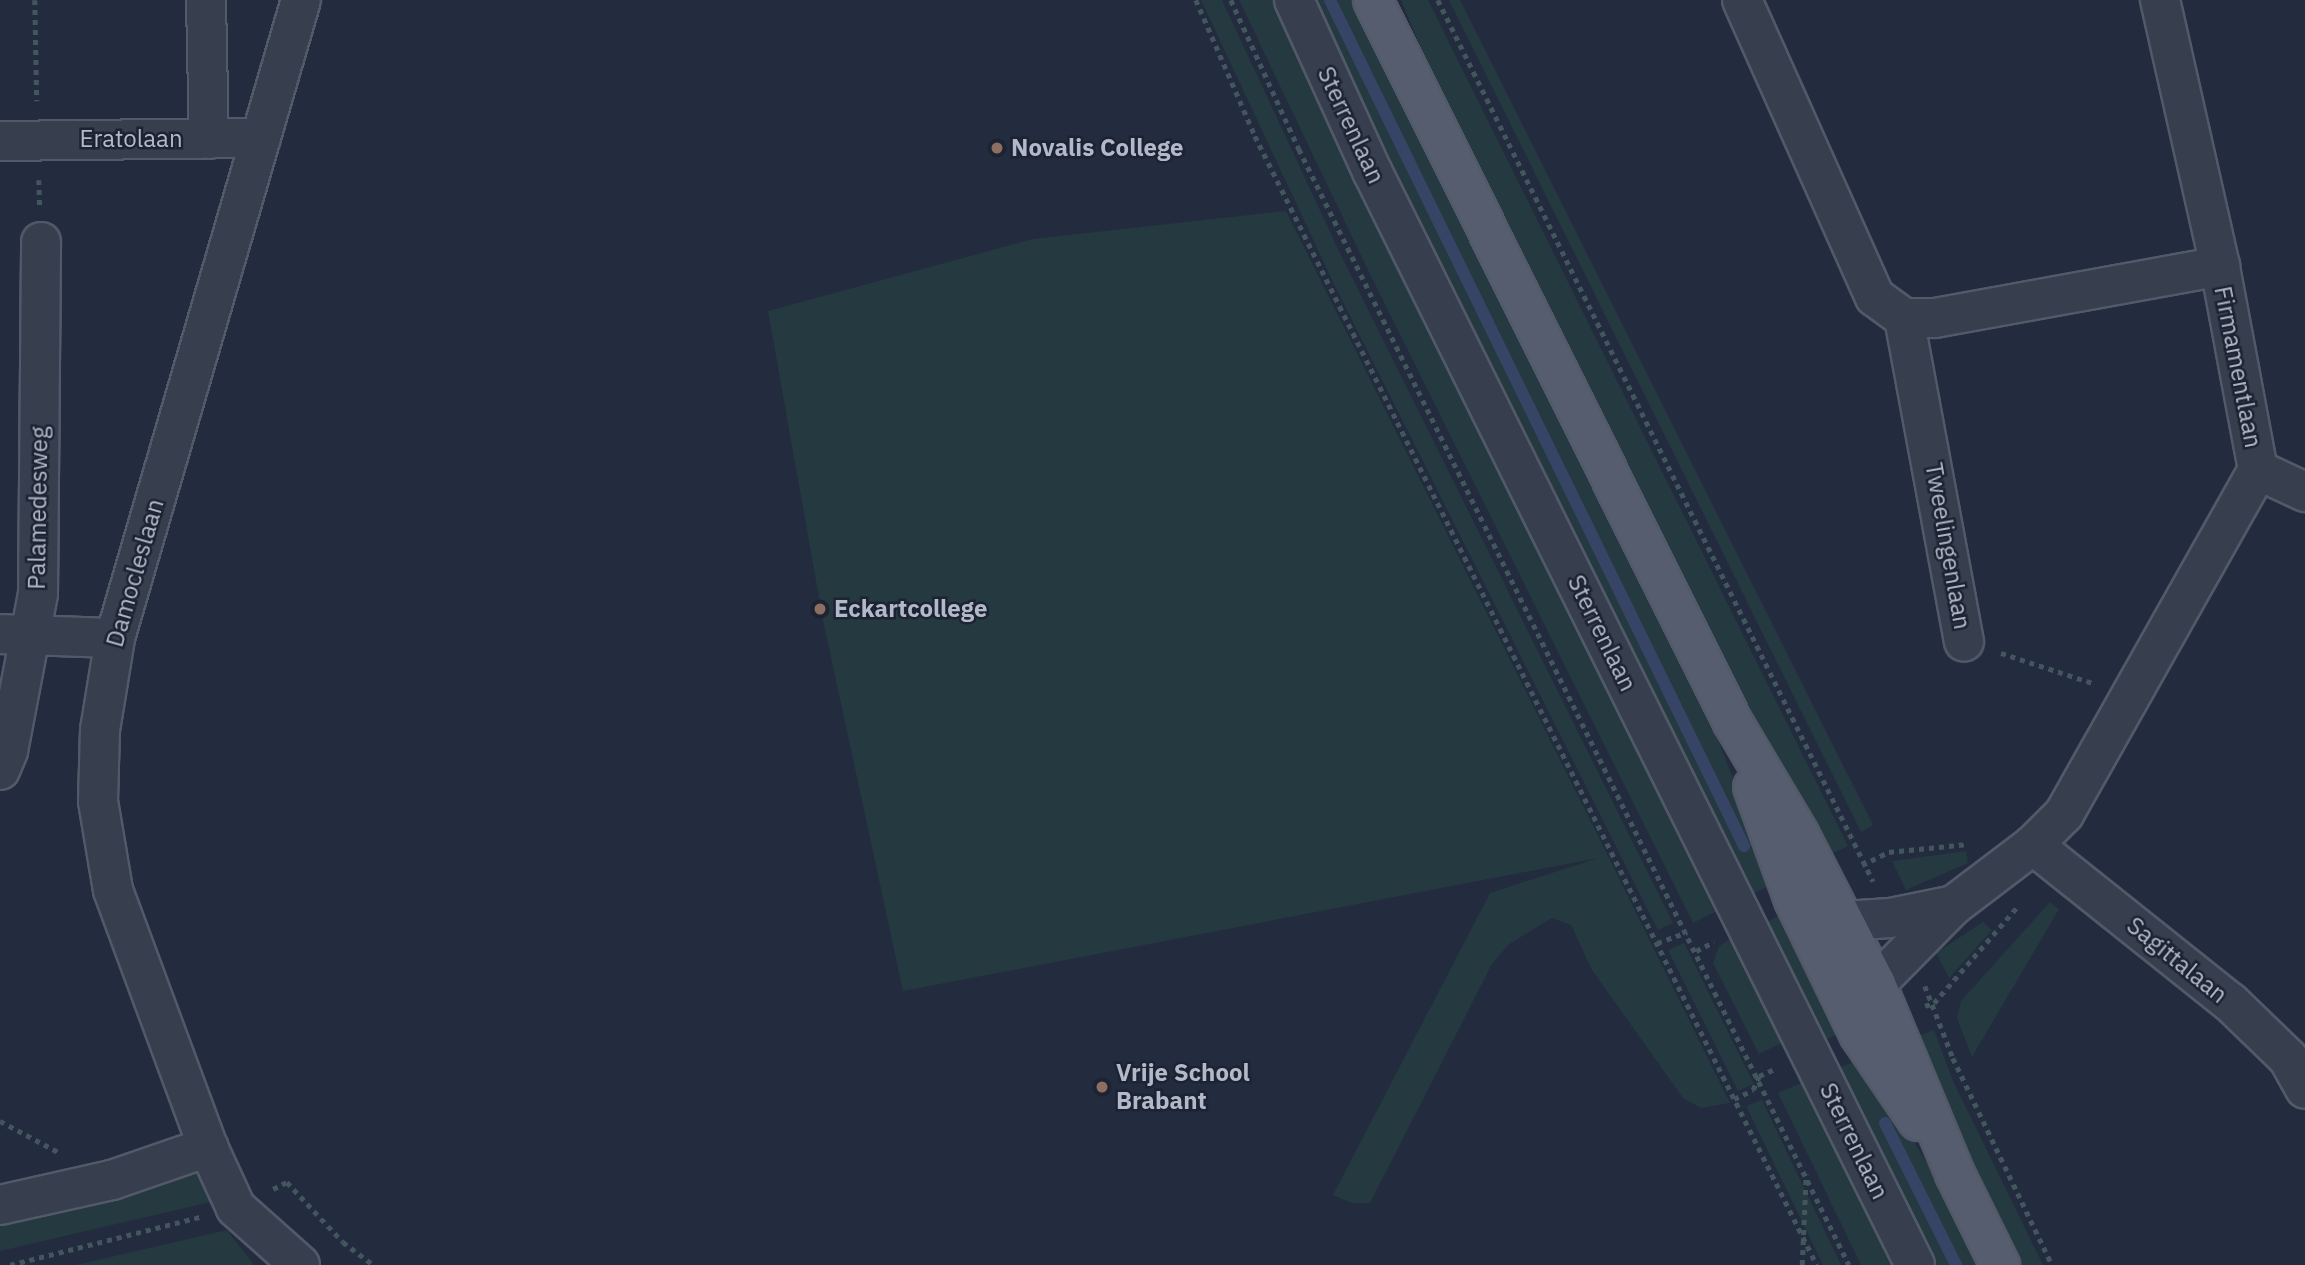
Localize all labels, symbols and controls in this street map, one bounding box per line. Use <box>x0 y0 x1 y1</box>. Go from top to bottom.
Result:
street label: Sterrenlaan <box>1311 62 1391 188</box>
street label: Eratolaan <box>79 125 183 153</box>
place label: Novalis College <box>1011 134 1184 162</box>
marker: Novalis College <box>989 140 1005 156</box>
street label: Firmamentlaan <box>2208 284 2268 450</box>
street label: Palamedesweg <box>22 426 54 590</box>
street label: Tweelingenlaan <box>1919 460 1977 632</box>
street label: Damocleslaan <box>100 496 170 650</box>
street label: Sterrenlaan <box>1562 570 1642 696</box>
place label: Eckartcollege <box>834 595 987 623</box>
marker: Eckartcollege <box>812 601 828 617</box>
street label: Sagittalaan <box>2121 911 2233 1009</box>
place label: Vrije School Brabant <box>1116 1059 1250 1115</box>
street label: Sterrenlaan <box>1814 1078 1894 1204</box>
marker: Vrije School Brabant <box>1094 1079 1110 1095</box>

